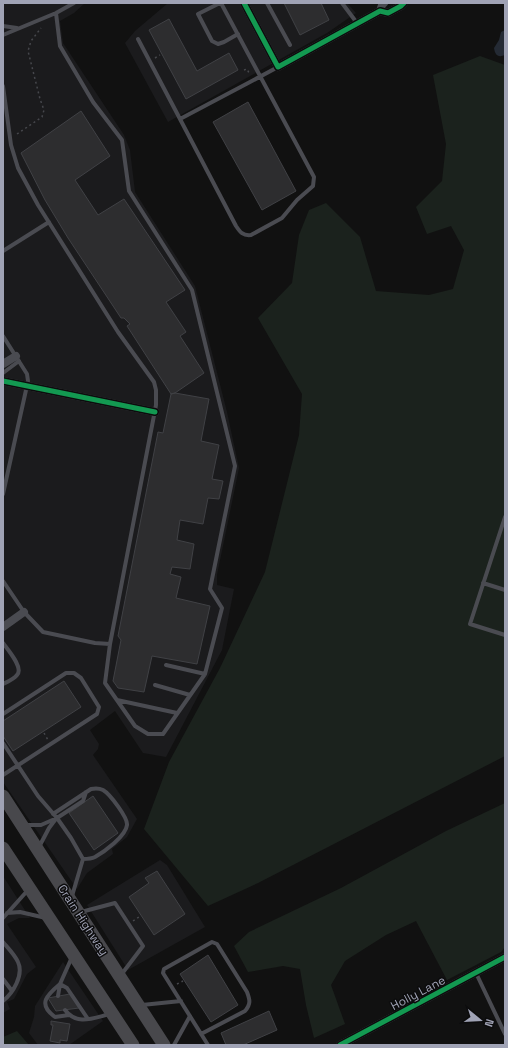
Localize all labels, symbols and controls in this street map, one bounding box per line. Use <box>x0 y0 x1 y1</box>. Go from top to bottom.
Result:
street label: Crain Highway <box>54 881 112 959</box>
street label: Holly Lane <box>388 972 448 1014</box>
north arrow <box>460 1000 500 1040</box>
text: N <box>482 1017 497 1029</box>

